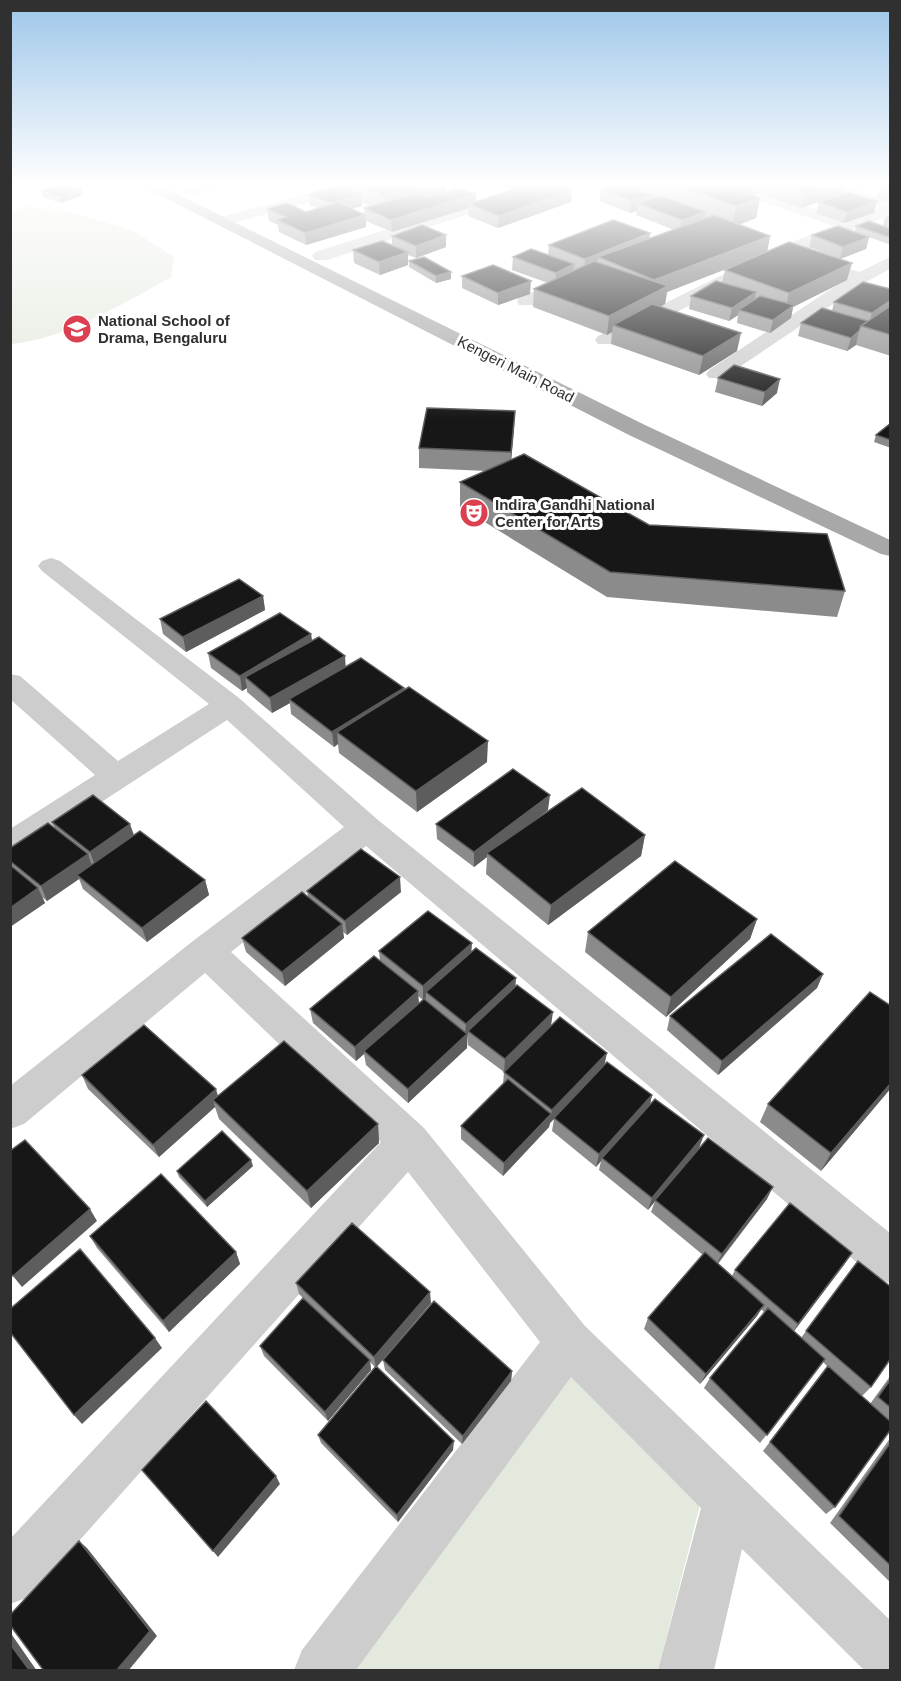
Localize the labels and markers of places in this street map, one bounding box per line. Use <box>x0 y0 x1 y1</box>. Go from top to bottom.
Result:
place label: National School of Drama, Bengaluru <box>98 312 231 346</box>
school or university icon: National School of Drama, Bengaluru <box>61 313 93 345</box>
place label: Indira Gandhi National Center for Arts <box>495 496 655 530</box>
theatre icon: Indira Gandhi National Center for Arts <box>458 497 490 529</box>

